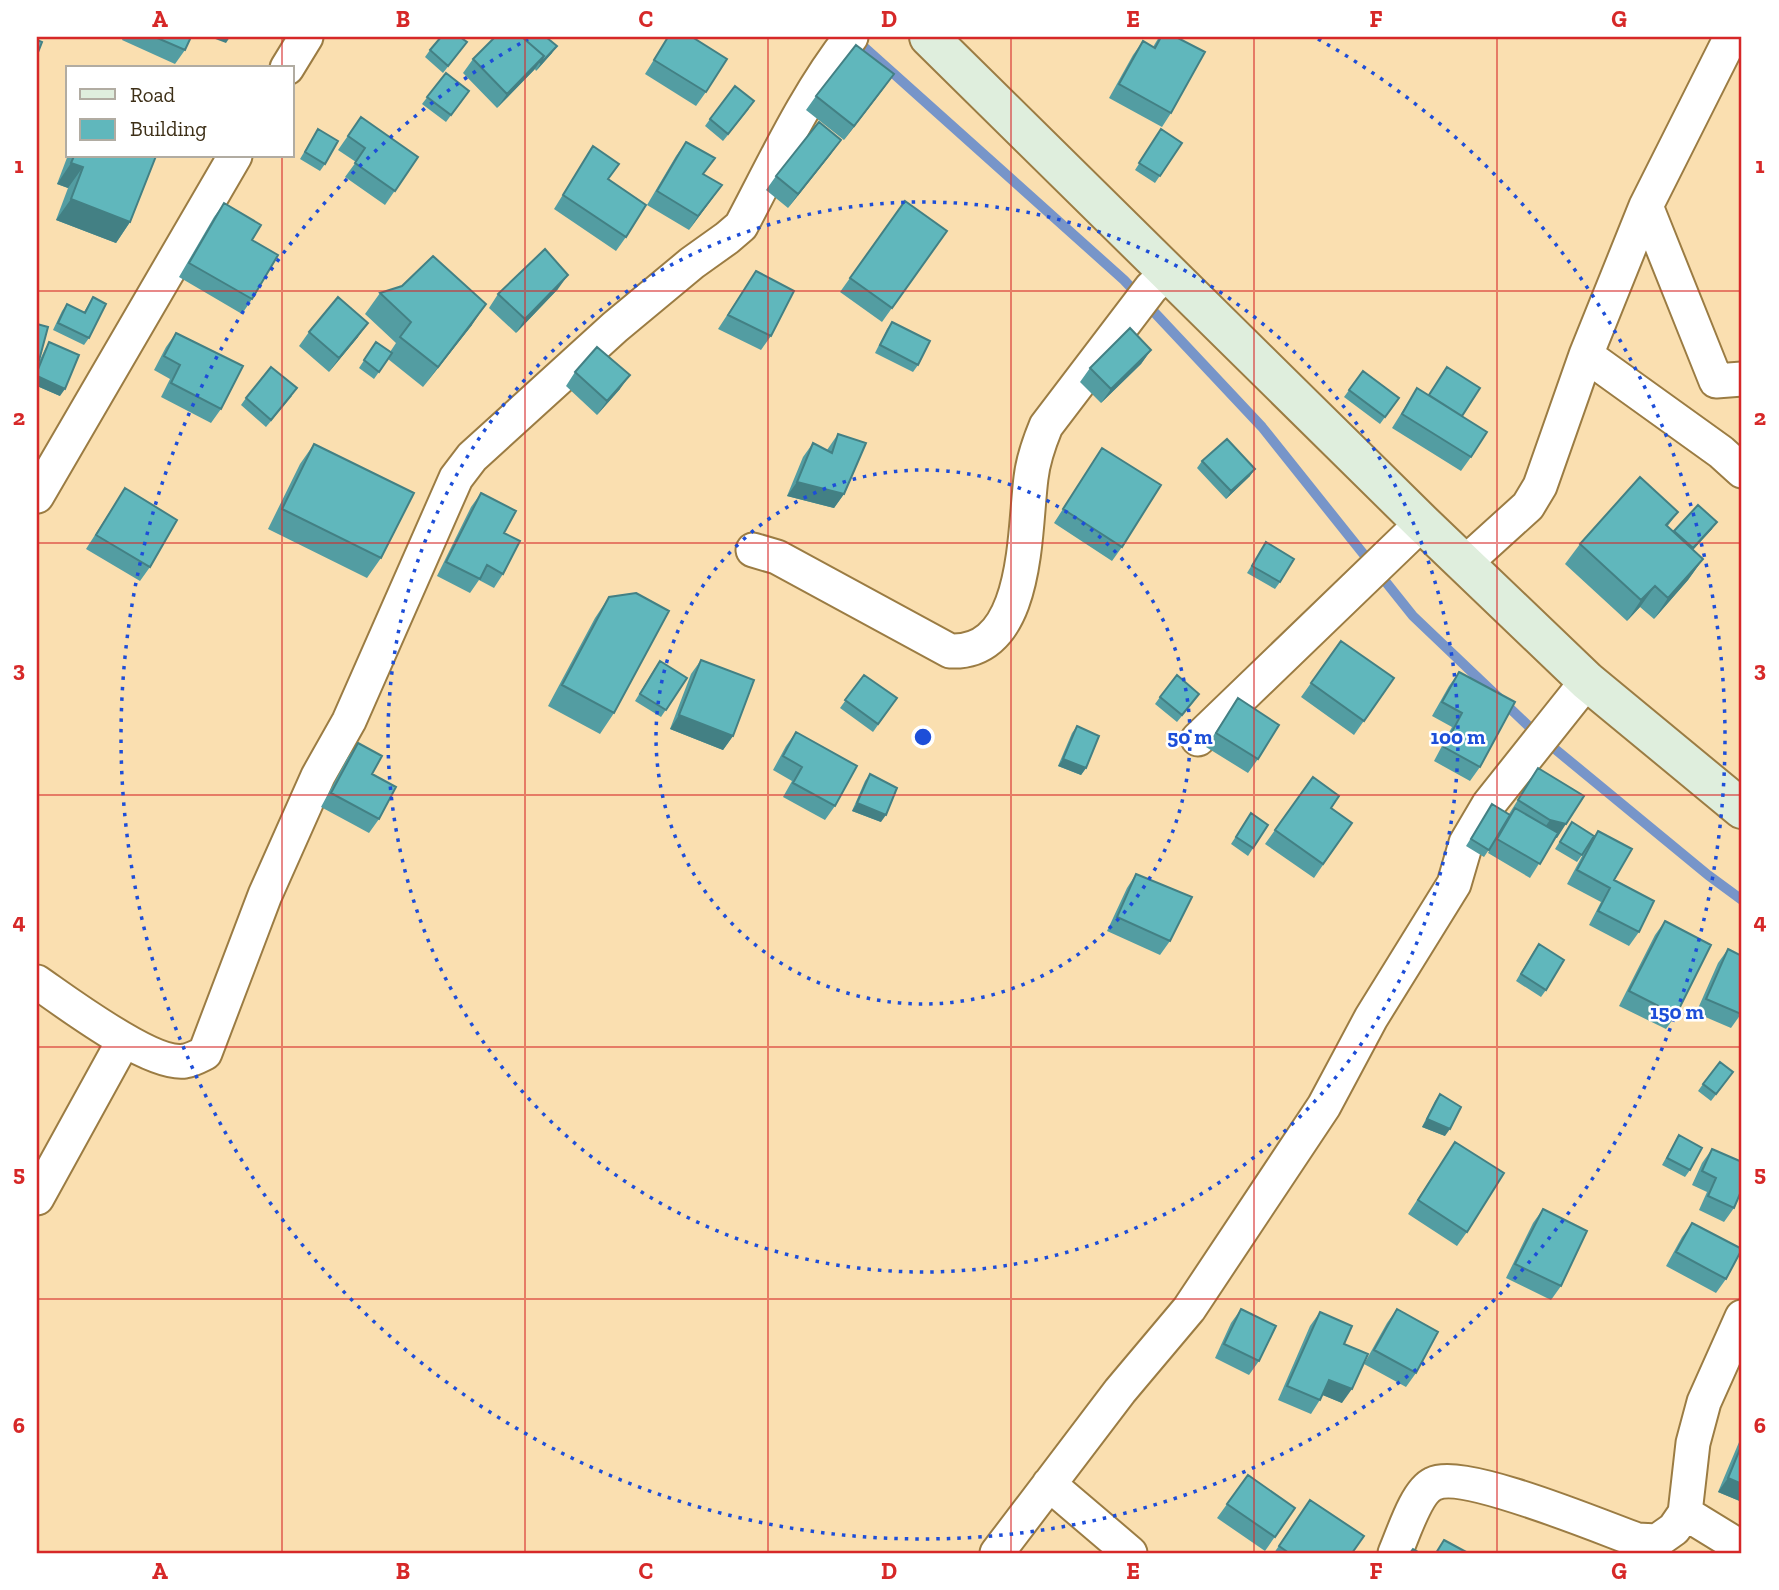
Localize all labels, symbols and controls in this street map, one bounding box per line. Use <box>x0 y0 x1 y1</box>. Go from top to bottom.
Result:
text: A <box>152 5 168 33</box>
text: B <box>396 5 410 33</box>
text: C <box>639 5 653 33</box>
text: D <box>881 5 897 33</box>
text: E <box>1126 5 1140 33</box>
text: F <box>1369 5 1383 33</box>
text: G <box>1611 5 1627 33</box>
legend <box>66 66 294 158</box>
text: Road <box>130 82 176 107</box>
text: Building <box>130 116 207 141</box>
text: 1 <box>14 151 24 179</box>
text: 1 <box>1755 151 1765 179</box>
text: 2 <box>13 403 25 431</box>
text: 2 <box>1754 403 1766 431</box>
text: 3 <box>13 655 25 683</box>
text: 3 <box>1754 655 1766 683</box>
text: 50 m <box>1167 724 1213 749</box>
text: 100 m <box>1431 724 1486 749</box>
centre of rings <box>911 725 935 749</box>
text: 4 <box>12 907 26 935</box>
text: 4 <box>1753 907 1767 935</box>
text: 150 m <box>1650 999 1705 1024</box>
text: 5 <box>13 1159 25 1187</box>
text: 5 <box>1754 1159 1766 1187</box>
text: 6 <box>13 1411 25 1439</box>
text: 6 <box>1754 1411 1766 1439</box>
text: A <box>152 1557 168 1585</box>
text: B <box>396 1557 410 1585</box>
text: C <box>639 1557 653 1585</box>
text: D <box>881 1557 897 1585</box>
text: E <box>1126 1557 1140 1585</box>
text: F <box>1369 1557 1383 1585</box>
text: G <box>1611 1557 1627 1585</box>

